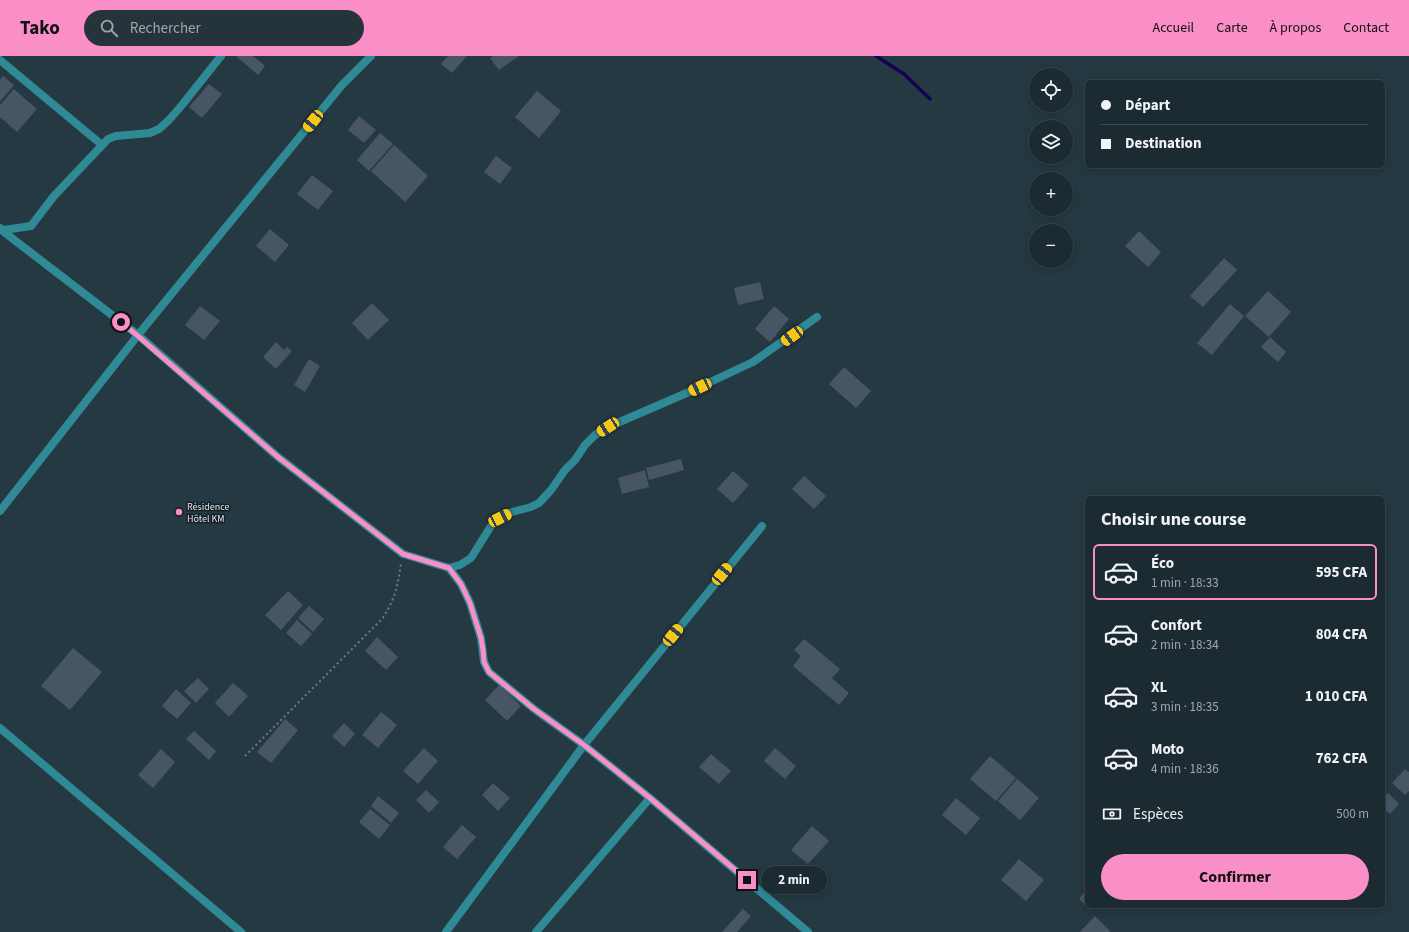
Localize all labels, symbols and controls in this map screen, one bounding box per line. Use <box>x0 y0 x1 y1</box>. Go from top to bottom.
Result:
search box <box>84 10 364 46</box>
text: Tako <box>20 15 60 42</box>
icon: search <box>98 17 120 39</box>
text: Rechercher <box>130 18 201 39</box>
text: Accueil <box>1153 18 1194 38</box>
text: Carte <box>1216 18 1248 38</box>
text: À propos <box>1270 18 1321 38</box>
text: Contact <box>1343 18 1389 38</box>
map controls <box>1029 68 1073 268</box>
button: locate <box>1029 68 1073 112</box>
text: Départ <box>1125 95 1170 116</box>
car <box>301 108 325 134</box>
button: layers <box>1029 120 1073 164</box>
text: Destination <box>1125 133 1202 154</box>
button: + <box>1029 172 1073 216</box>
button: − <box>1029 224 1073 268</box>
route start <box>112 313 130 331</box>
car <box>779 324 805 348</box>
car <box>687 376 713 398</box>
car <box>595 415 621 439</box>
place label: Résidence Hôtel KM <box>187 500 230 526</box>
marker: Résidence Hôtel KM <box>174 507 184 517</box>
car <box>487 507 513 529</box>
text: Choisir une course <box>1101 507 1246 532</box>
text: Éco <box>1151 553 1174 574</box>
icon: car <box>1103 554 1139 590</box>
car <box>710 561 734 587</box>
text: 595 CFA <box>1316 562 1367 583</box>
text: 1 min · 18:33 <box>1151 574 1219 592</box>
text: Confort <box>1151 615 1202 636</box>
icon: car <box>1103 616 1139 652</box>
car <box>661 622 685 648</box>
text: 804 CFA <box>1316 624 1367 645</box>
text: 2 min · 18:34 <box>1151 636 1219 654</box>
text: XL <box>1151 677 1167 698</box>
icon: car <box>1103 678 1139 714</box>
text: 1 010 CFA <box>1305 686 1367 707</box>
text: 3 min · 18:35 <box>1151 698 1219 716</box>
text: Moto <box>1151 739 1184 760</box>
icon: car <box>1103 740 1139 776</box>
text: 762 CFA <box>1316 748 1367 769</box>
text: 4 min · 18:36 <box>1151 760 1219 778</box>
icon: cash <box>1101 803 1123 825</box>
text: Espèces <box>1133 804 1183 825</box>
text: 500 m <box>1336 805 1369 823</box>
button: Confirmer <box>1101 854 1369 900</box>
callout: 2 min <box>761 866 827 894</box>
route end <box>738 871 756 889</box>
text: 2 min <box>778 871 810 889</box>

